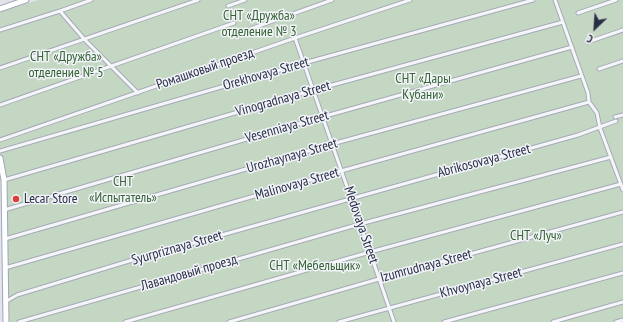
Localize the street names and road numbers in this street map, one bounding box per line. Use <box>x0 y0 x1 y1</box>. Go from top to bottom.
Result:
street label: Ромашковый проезд <box>154 44 256 94</box>
street label: Orekhovaya Street <box>221 54 311 94</box>
street label: Vinogradnaya Street <box>234 77 332 121</box>
street label: Vesenniaya Street <box>243 107 331 147</box>
street label: Urozhaynaya Street <box>245 135 339 177</box>
street label: Abrikosovaya Street <box>436 141 532 181</box>
street label: Malinovaya Street <box>253 164 341 204</box>
street label: Medovaya Street <box>340 184 382 266</box>
street label: Syurpriznaya Street <box>130 227 224 269</box>
street label: Izumrudnaya Street <box>378 246 474 286</box>
street label: Лавандовый проезд <box>139 251 239 295</box>
street label: Khvoynaya Street <box>438 264 524 302</box>

